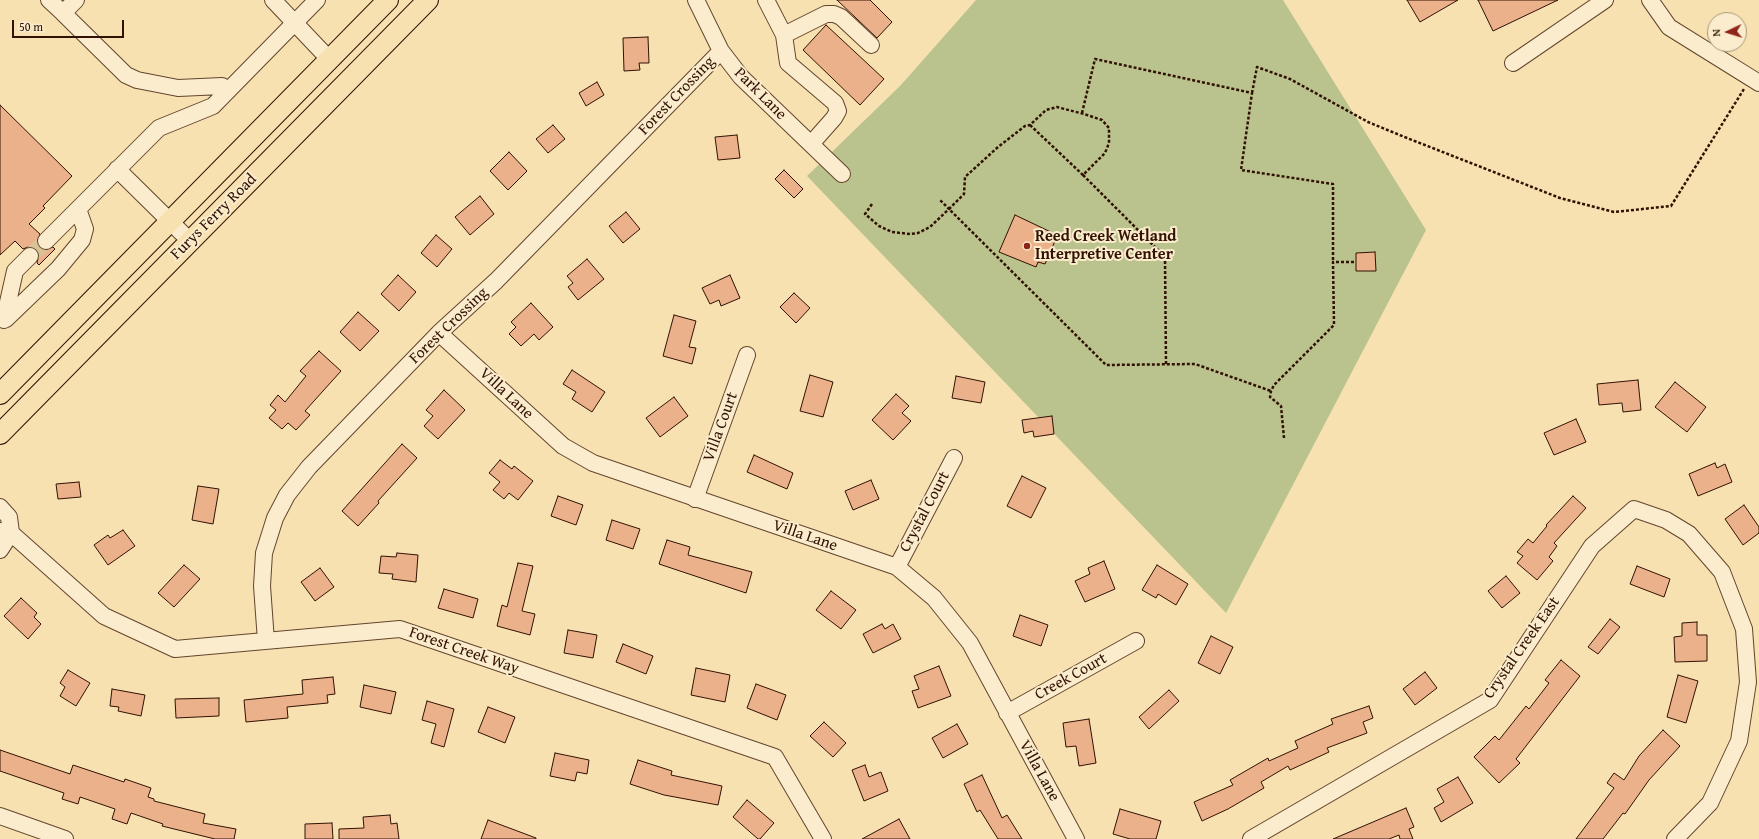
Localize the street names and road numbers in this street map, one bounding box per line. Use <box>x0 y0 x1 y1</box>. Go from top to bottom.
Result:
street label: Forest Crossing <box>635 53 719 139</box>
street label: Park Lane <box>730 64 790 124</box>
street label: Furys Ferry Road <box>167 170 261 264</box>
street label: Forest Crossing <box>406 284 492 368</box>
street label: Villa Lane <box>475 364 537 424</box>
street label: Villa Court <box>700 390 742 464</box>
street label: Crystal Court <box>896 468 954 556</box>
street label: Villa Lane <box>770 516 840 556</box>
street label: Crystal Creek East <box>1480 593 1564 703</box>
street label: Forest Creek Way <box>407 623 521 679</box>
street label: Creek Court <box>1032 649 1110 705</box>
street label: Villa Lane <box>1014 737 1064 805</box>

